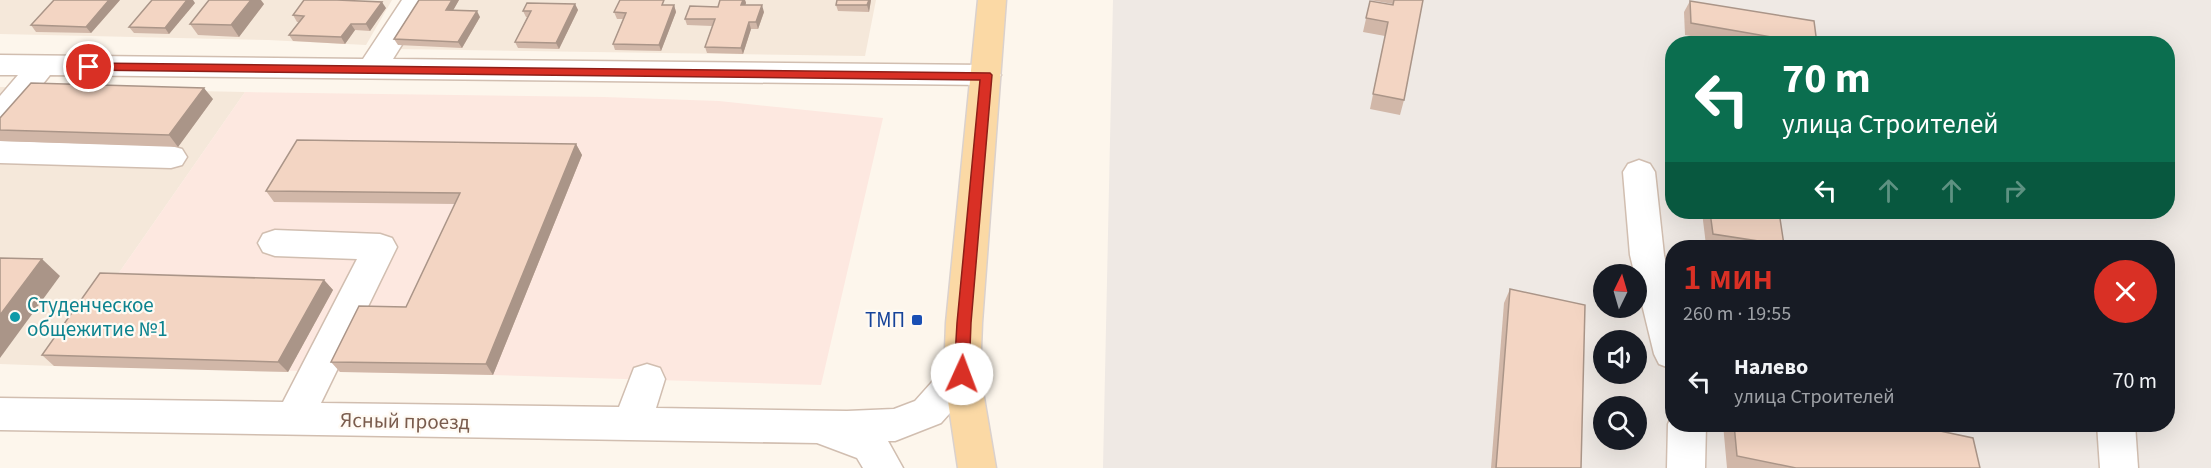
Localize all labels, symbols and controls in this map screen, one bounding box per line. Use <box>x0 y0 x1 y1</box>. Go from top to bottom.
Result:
pin <box>63 41 114 92</box>
text: 70 m <box>1782 49 1871 109</box>
icon: arrive <box>72 50 105 83</box>
icon: left <box>1683 60 1761 138</box>
text: улица Строителей <box>1782 105 1999 144</box>
icon: left <box>1809 174 1842 207</box>
icon: ahead <box>1872 174 1905 207</box>
icon: ahead <box>1935 174 1968 207</box>
icon: right <box>1998 174 2031 207</box>
text: 1 мин <box>1683 252 1773 303</box>
button: close <box>2094 260 2157 323</box>
north arrow <box>1593 264 1647 318</box>
map controls <box>1593 264 1647 450</box>
place label: Студенческое общежитие №1 <box>27 290 168 344</box>
text: 260 m · 19:55 <box>1683 300 1791 328</box>
place label: ТМП <box>865 305 905 335</box>
marker: Студенческое общежитие №1 <box>8 310 22 324</box>
marker: ТМП <box>910 313 924 327</box>
button: sound <box>1593 330 1647 384</box>
position arrow <box>930 342 994 406</box>
text: Налево <box>1734 351 1808 383</box>
icon: left <box>1683 365 1716 398</box>
text: 70 m <box>2112 365 2157 397</box>
text: улица Строителей <box>1734 383 1894 411</box>
button: search <box>1593 396 1647 450</box>
street label: Ясный проезд <box>340 405 470 437</box>

